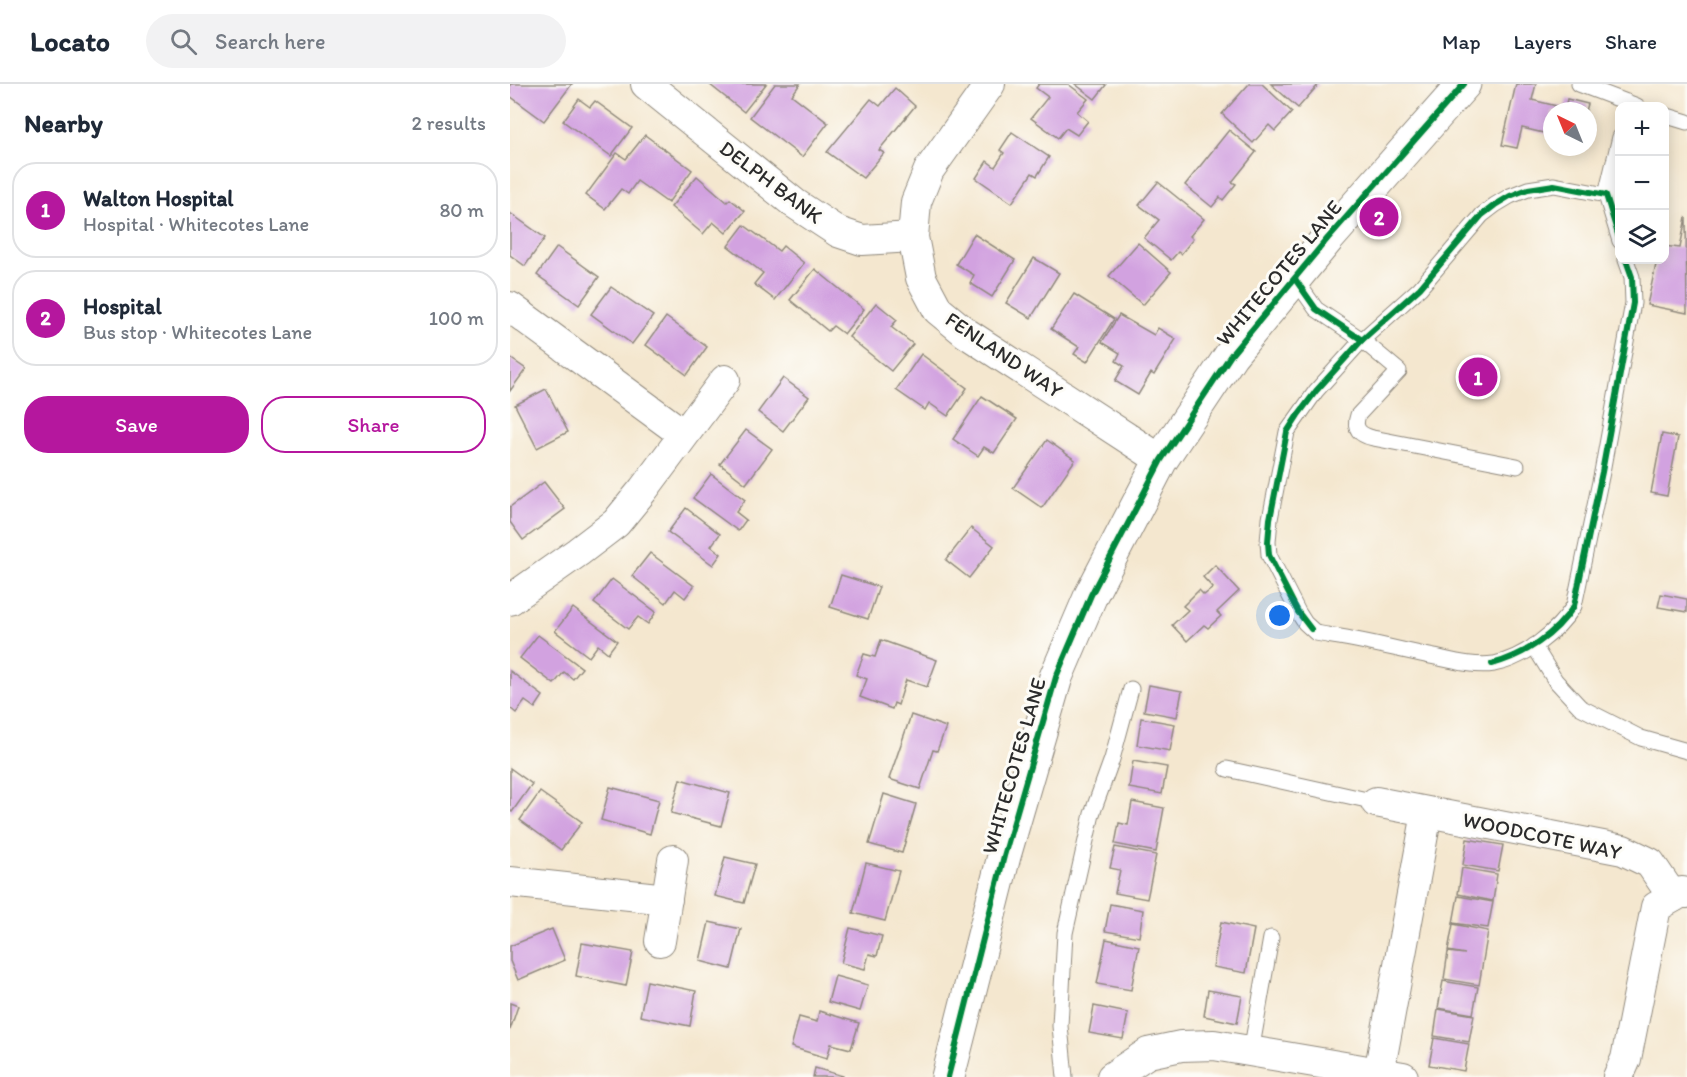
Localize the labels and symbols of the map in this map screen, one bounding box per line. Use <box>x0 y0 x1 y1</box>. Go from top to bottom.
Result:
north arrow <box>1543 102 1597 156</box>
street label: DELPH BANK <box>715 135 828 229</box>
pin: 2 <box>1360 194 1398 240</box>
street label: WHITECOTES LANE <box>1210 195 1347 351</box>
street label: FENLAND WAY <box>941 306 1068 403</box>
pin: 1 <box>1458 354 1498 400</box>
your location <box>1265 601 1294 630</box>
street label: WHITECOTES LANE <box>976 675 1051 857</box>
street label: WOODCOTE WAY <box>1460 806 1624 865</box>

